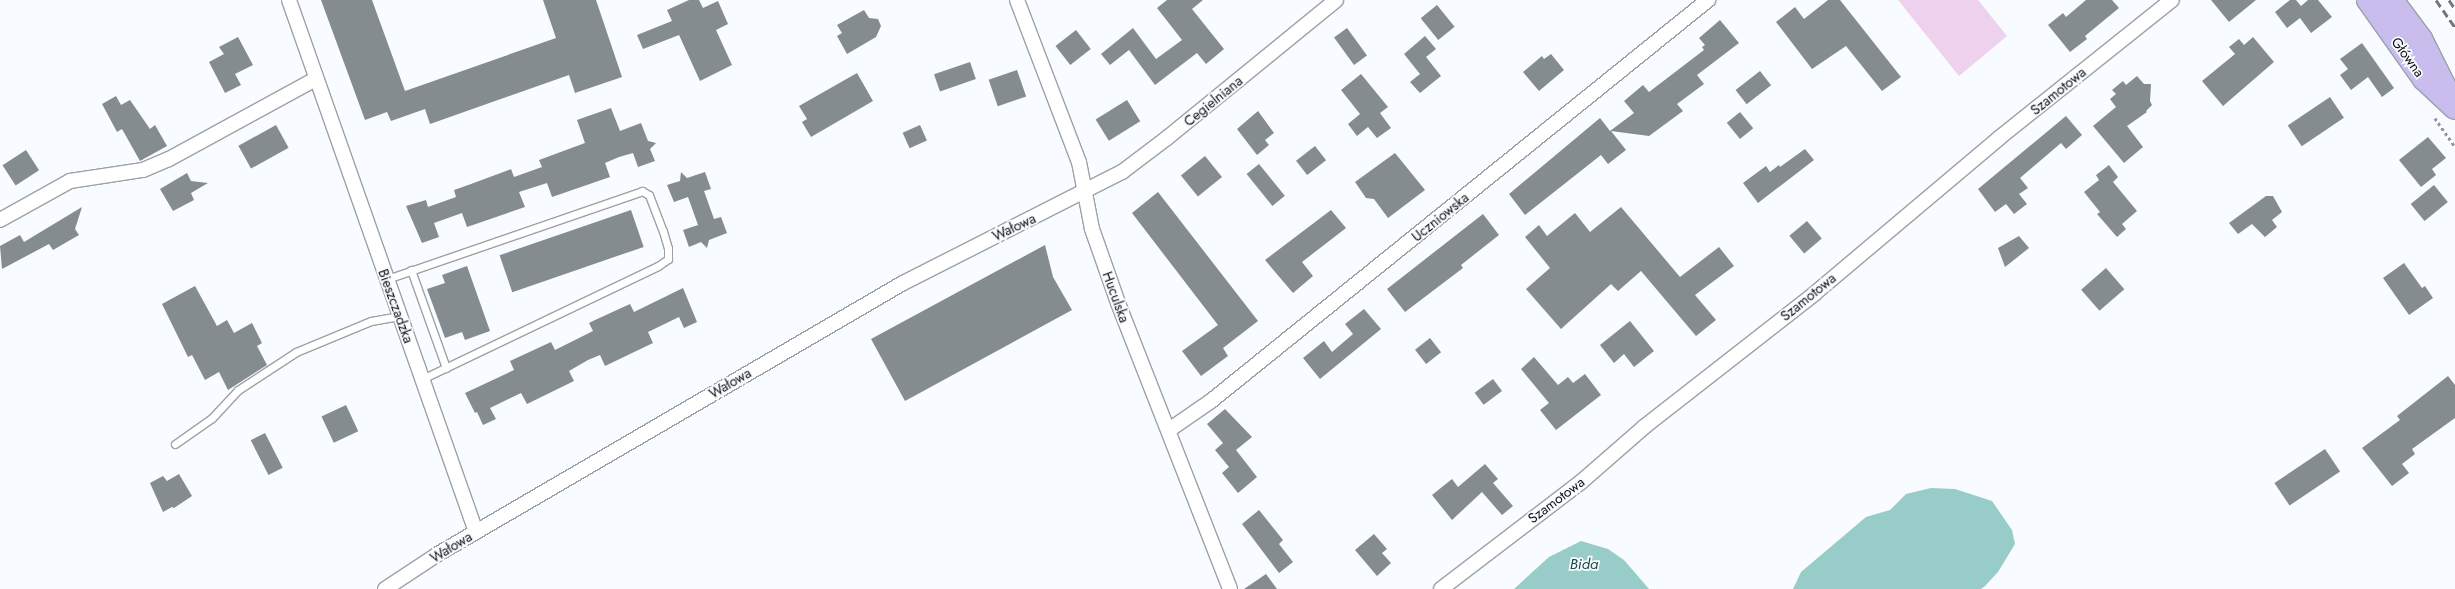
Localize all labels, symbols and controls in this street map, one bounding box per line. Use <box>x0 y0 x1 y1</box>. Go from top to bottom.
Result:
street label: Główna <box>2388 34 2428 80</box>
street label: Szamotowa <box>2027 64 2089 118</box>
street label: Cegielniana <box>1180 72 1246 130</box>
street label: Uczniowska <box>1408 189 1472 245</box>
street label: Wałowa <box>990 210 1038 244</box>
street label: Bieszczadzka <box>375 267 417 345</box>
street label: Huculska <box>1099 269 1133 325</box>
street label: Szamotowa <box>1777 270 1839 324</box>
street label: Wałowa <box>706 364 754 402</box>
street label: Szamotowa <box>1524 473 1588 527</box>
street label: Wałowa <box>427 528 475 566</box>
water label: Bida <box>1570 556 1598 574</box>

